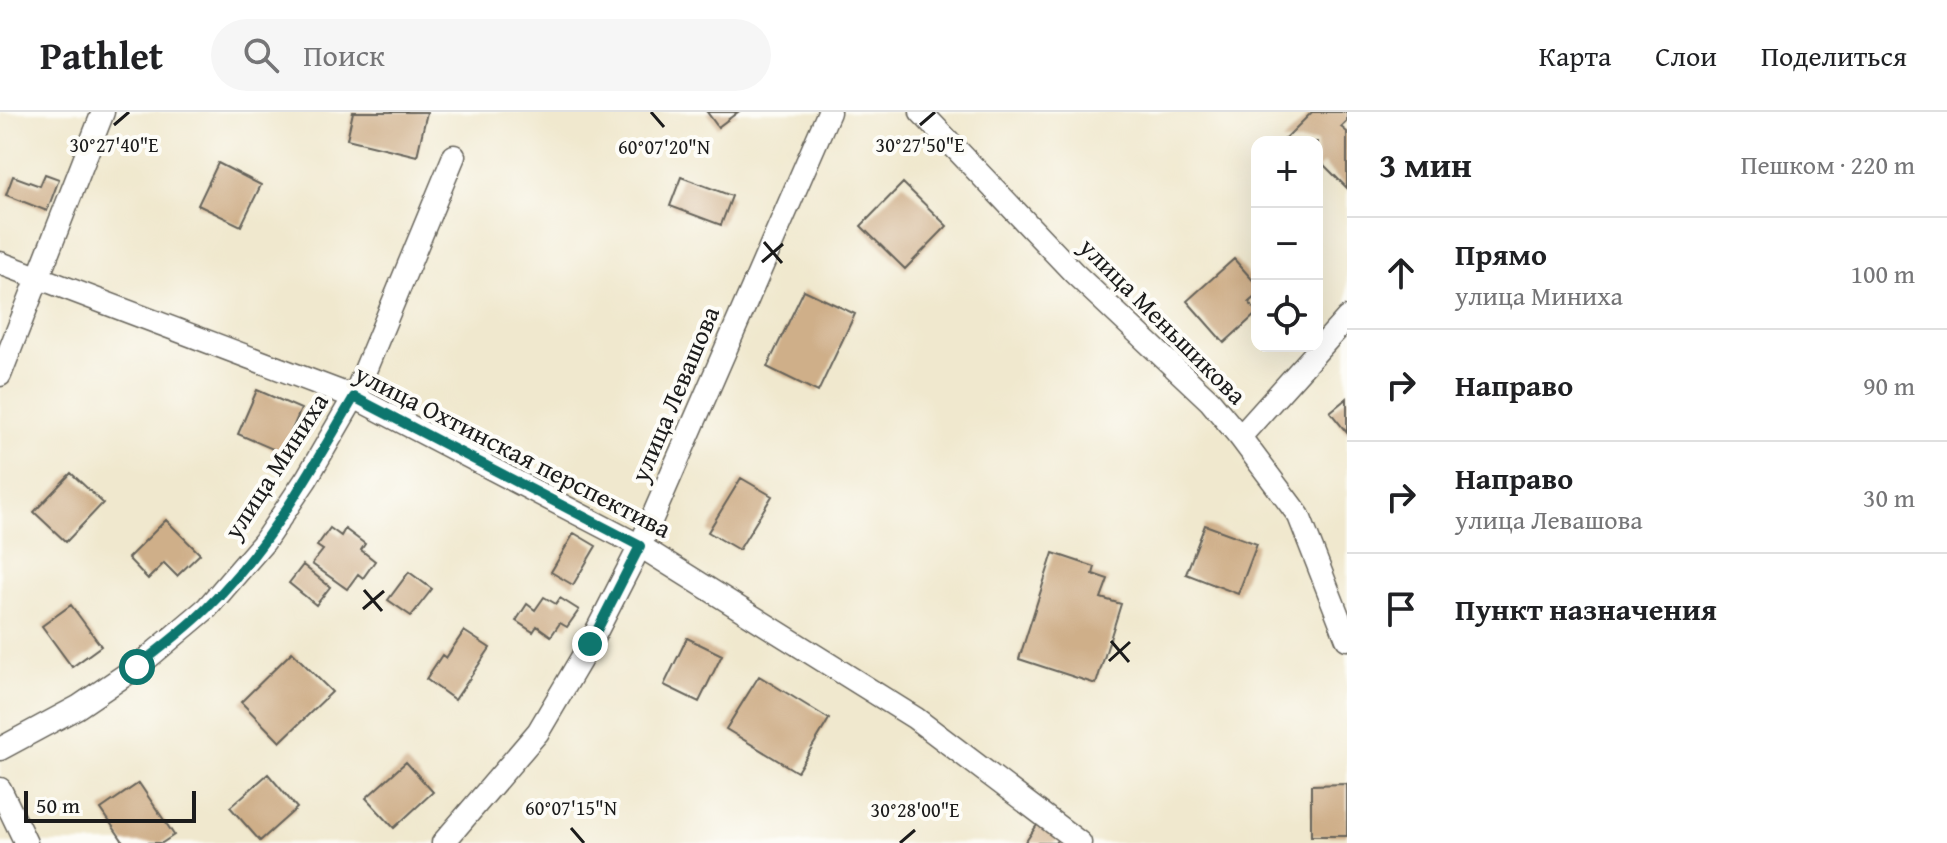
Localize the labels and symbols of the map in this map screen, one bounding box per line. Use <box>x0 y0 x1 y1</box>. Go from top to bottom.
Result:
text: 30°27'40"E <box>70 130 158 159</box>
text: 30°27'50"E <box>876 130 964 159</box>
text: 60°07'20"N <box>618 132 710 161</box>
street label: улица Меньшикова <box>1070 227 1256 414</box>
street label: улица Левашова <box>620 299 729 489</box>
street label: улица Охтинская перспектива <box>347 353 679 548</box>
street label: улица Миниха <box>213 384 338 548</box>
route end <box>572 626 608 662</box>
route start <box>119 649 155 685</box>
scale bar <box>24 787 196 823</box>
text: 60°07'15"N <box>525 793 617 822</box>
text: 30°28'00"E <box>871 795 959 824</box>

